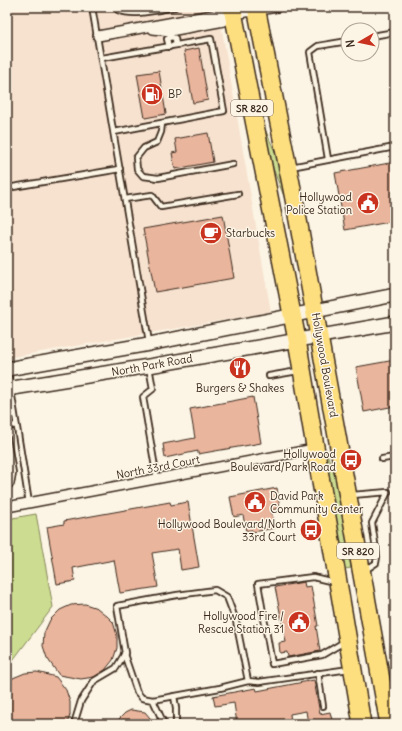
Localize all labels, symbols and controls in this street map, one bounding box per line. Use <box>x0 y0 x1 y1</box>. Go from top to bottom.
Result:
north arrow <box>340 22 380 62</box>
text: N <box>343 39 358 48</box>
fuel station icon: BP <box>139 81 165 107</box>
place label: BP <box>168 87 182 101</box>
road number: SR 820 <box>231 100 273 116</box>
place label: Hollywood Police Station <box>286 190 353 217</box>
public building icon: Hollywood Police Station <box>355 190 381 216</box>
cafe icon: Starbucks <box>198 220 224 246</box>
place label: Starbucks <box>226 226 275 240</box>
street label: Hollywood Boulevard <box>309 312 341 419</box>
street label: North Park Road <box>110 351 194 379</box>
restaurant icon: Burgers & Shakes <box>227 355 253 381</box>
place label: Burgers & Shakes <box>196 381 284 395</box>
place label: Hollywood Boulevard/Park Road <box>230 447 337 474</box>
bus stop icon: Hollywood Boulevard/Park Road <box>338 447 364 473</box>
street label: North 33rd Court <box>115 452 201 482</box>
public building icon: David Park Community Center <box>242 489 268 515</box>
place label: David Park Community Center <box>270 489 364 516</box>
place label: Hollywood Boulevard/North 33rd Court <box>158 517 296 544</box>
bus stop icon: Hollywood Boulevard/North 33rd Court <box>298 517 324 543</box>
road number: SR 820 <box>337 543 379 559</box>
place label: Hollywood Fire / Rescue Station 31 <box>198 609 284 636</box>
public building icon: Hollywood Fire / Rescue Station 31 <box>286 609 312 635</box>

